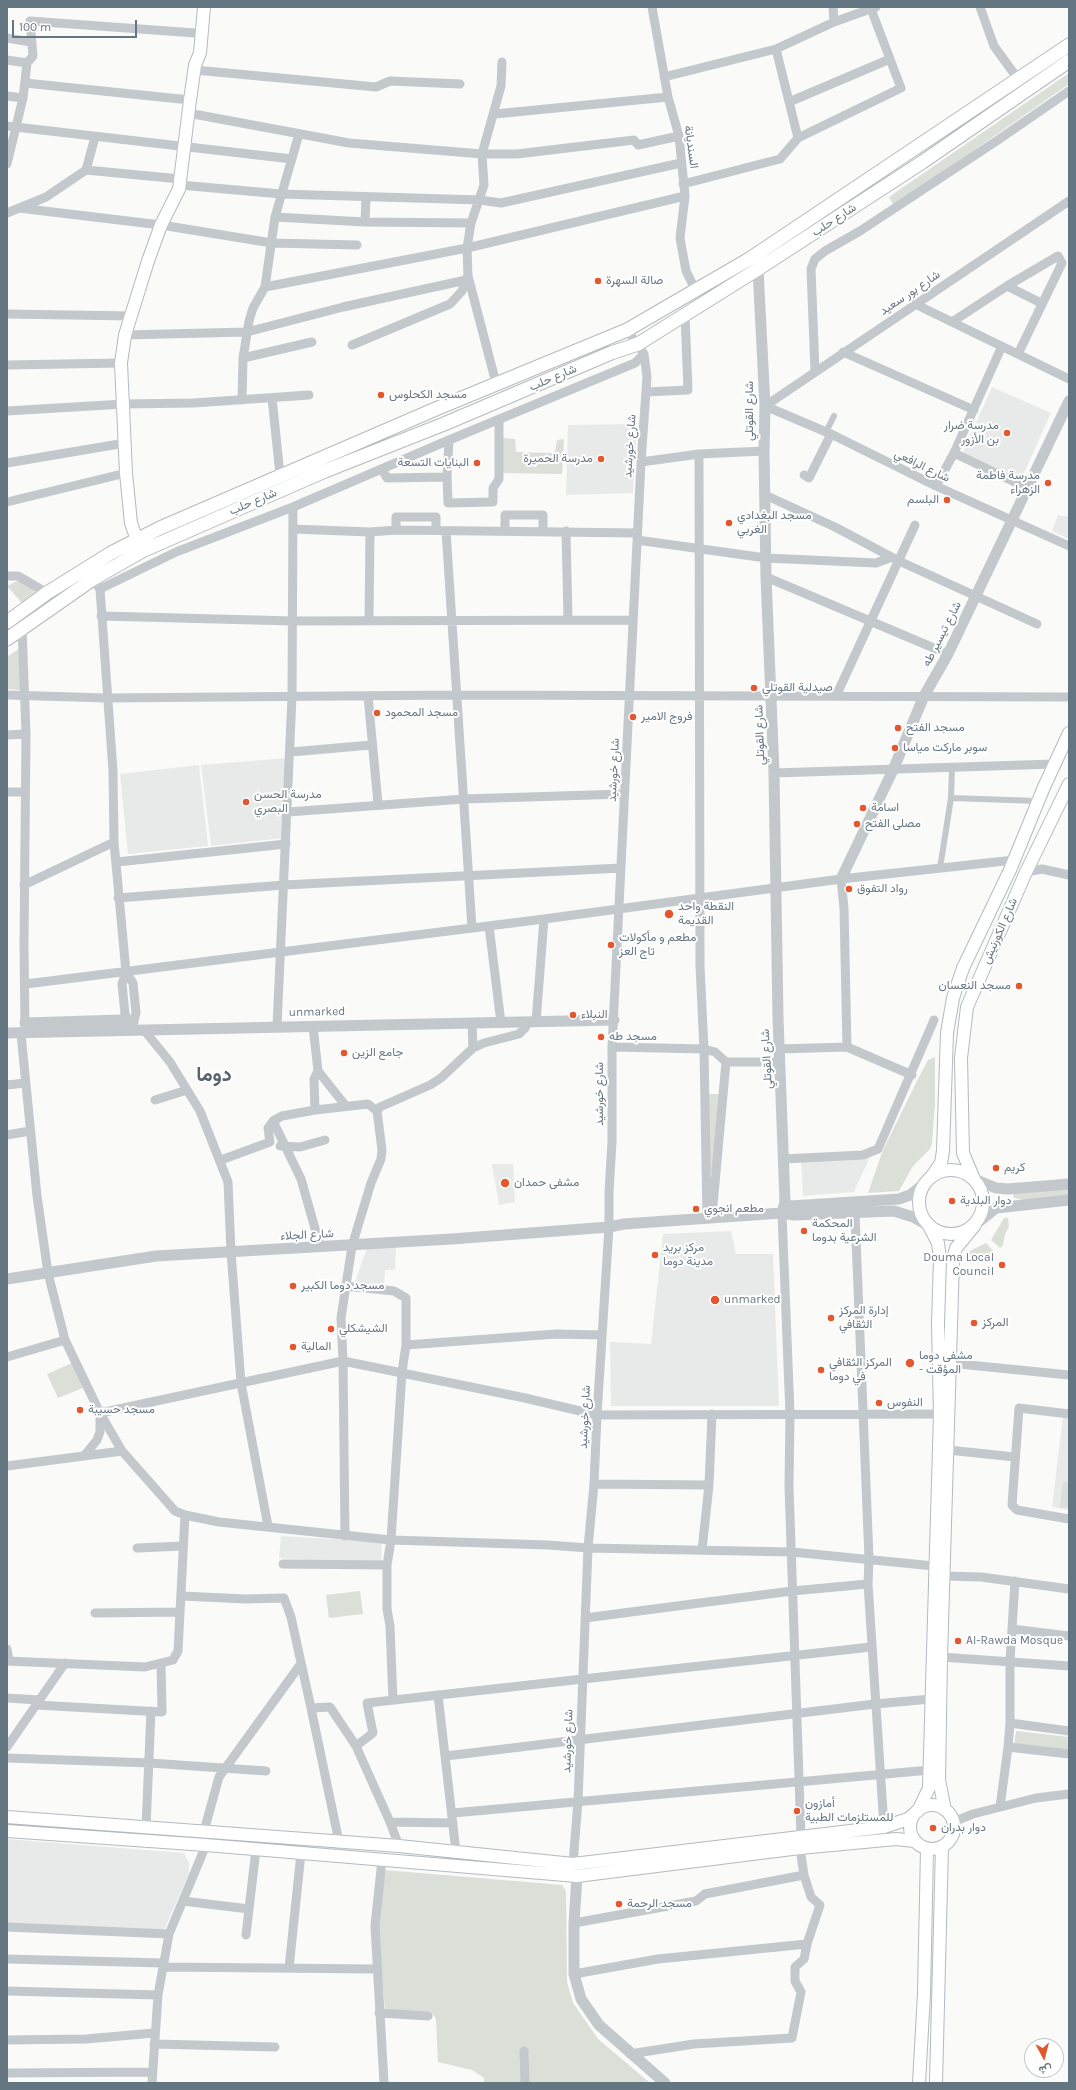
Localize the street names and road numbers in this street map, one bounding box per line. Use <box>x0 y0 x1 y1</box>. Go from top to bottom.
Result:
street label: السنديانة <box>681 125 701 169</box>
street label: شارع حلب <box>809 200 859 240</box>
street label: شارع بور سعيد <box>877 267 943 319</box>
street label: شارع حلب <box>527 362 579 394</box>
street label: شارع القوتلي <box>743 381 757 441</box>
street label: شارع خورشيد <box>621 414 639 478</box>
street label: شارع الرافعي <box>892 446 952 486</box>
street label: شارع حلب <box>227 486 279 518</box>
street label: شارع تيسير طه <box>919 599 965 669</box>
street label: شارع القوتلي <box>752 705 768 765</box>
street label: شارع خورشيد <box>605 738 623 802</box>
street label: شارع الكورنيش <box>979 896 1021 966</box>
street label: unmarked <box>289 1004 345 1020</box>
street label: شارع القوتلي <box>758 1029 776 1089</box>
street label: شارع خورشيد <box>593 1062 607 1126</box>
street label: شارع الجلاء <box>280 1226 334 1244</box>
street label: شارع خورشيد <box>576 1385 594 1449</box>
street label: شارع خورشيد <box>560 1709 576 1773</box>

